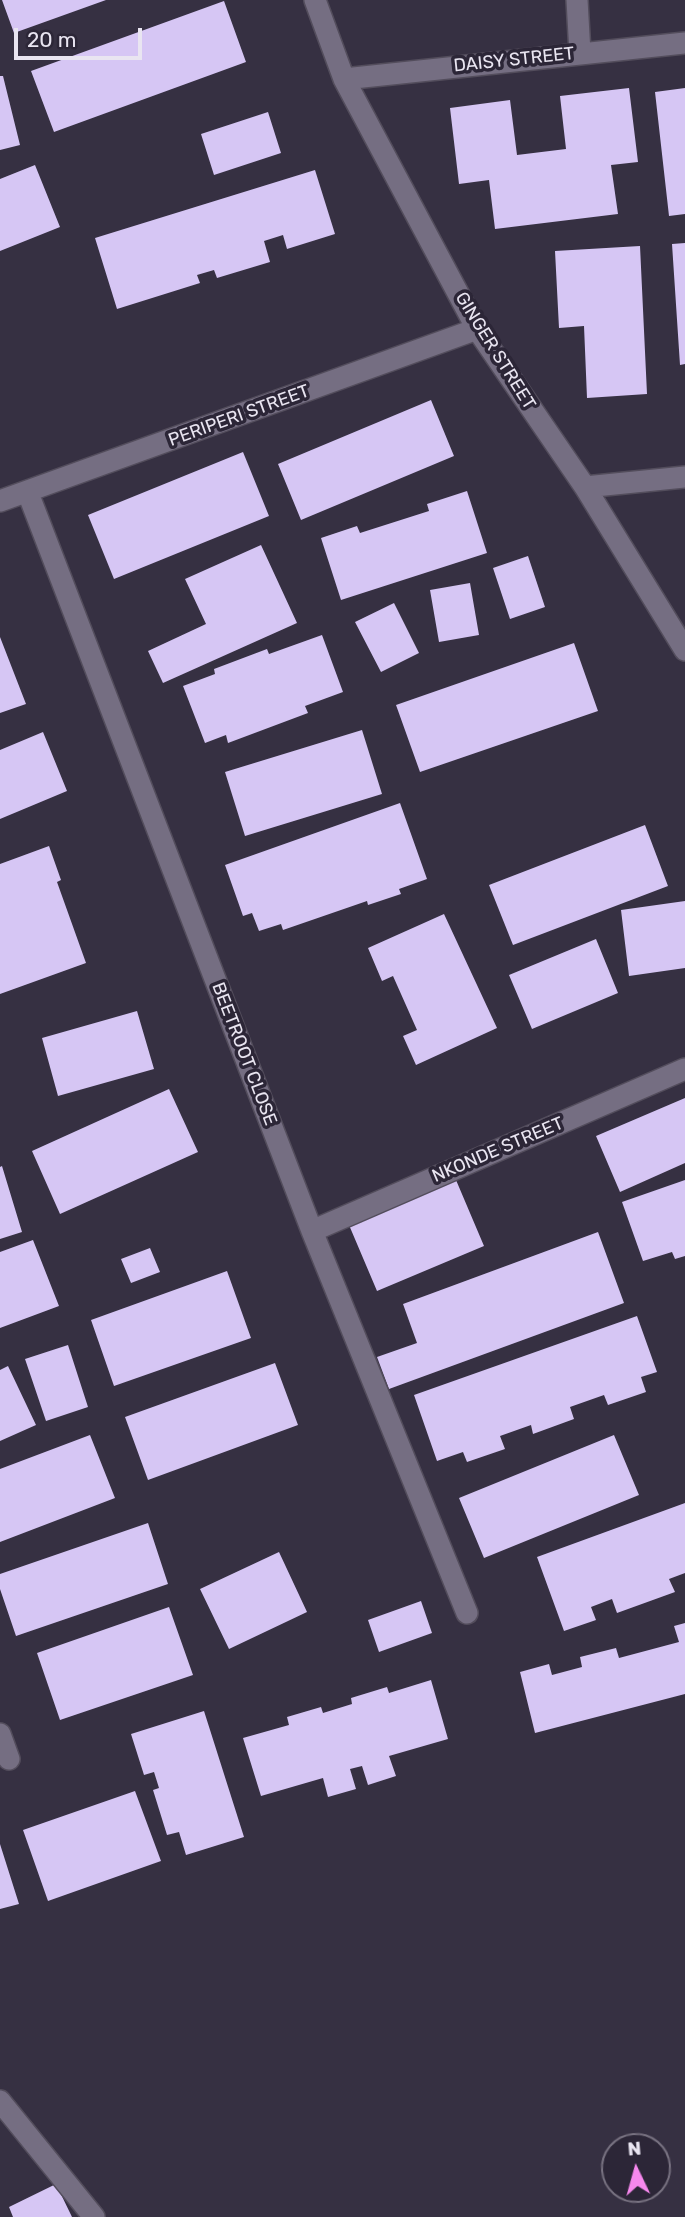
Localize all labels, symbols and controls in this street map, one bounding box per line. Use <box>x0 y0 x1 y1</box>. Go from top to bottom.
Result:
scale bar <box>18 14 145 58</box>
text: 20 m <box>27 27 76 52</box>
street label: DAISY STREET <box>452 43 576 77</box>
street label: GINGER STREET <box>450 288 540 414</box>
street label: PERIPERI STREET <box>166 380 312 452</box>
street label: BEETROOT CLOSE <box>207 980 281 1128</box>
street label: NKONDE STREET <box>429 1113 567 1187</box>
north arrow <box>601 2133 671 2203</box>
text: N <box>626 2137 642 2161</box>

